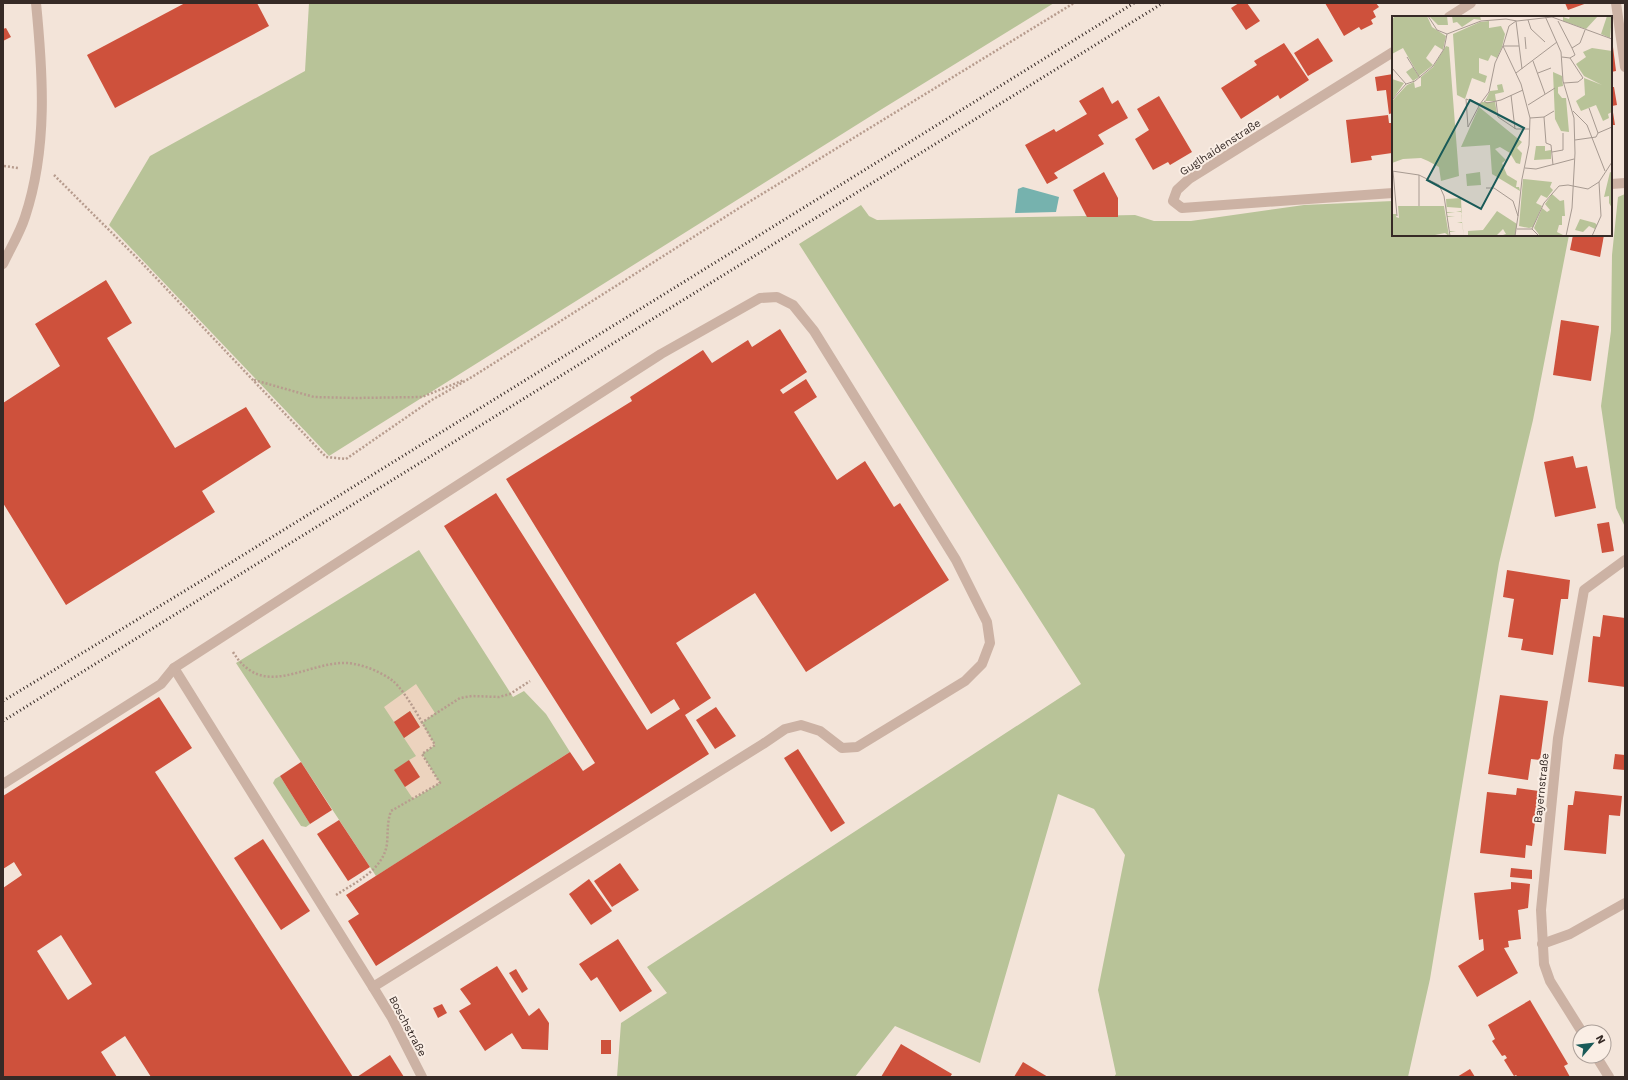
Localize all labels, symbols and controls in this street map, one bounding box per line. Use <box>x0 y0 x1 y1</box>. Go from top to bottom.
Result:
inset map <box>1392 16 1612 236</box>
street label: Guglhaidenstraße <box>1177 116 1263 178</box>
street label: Bayernstraße <box>1531 752 1552 824</box>
street label: Boschstraße <box>386 994 429 1059</box>
north arrow <box>1572 1024 1612 1064</box>
text: N <box>1593 1033 1608 1046</box>

